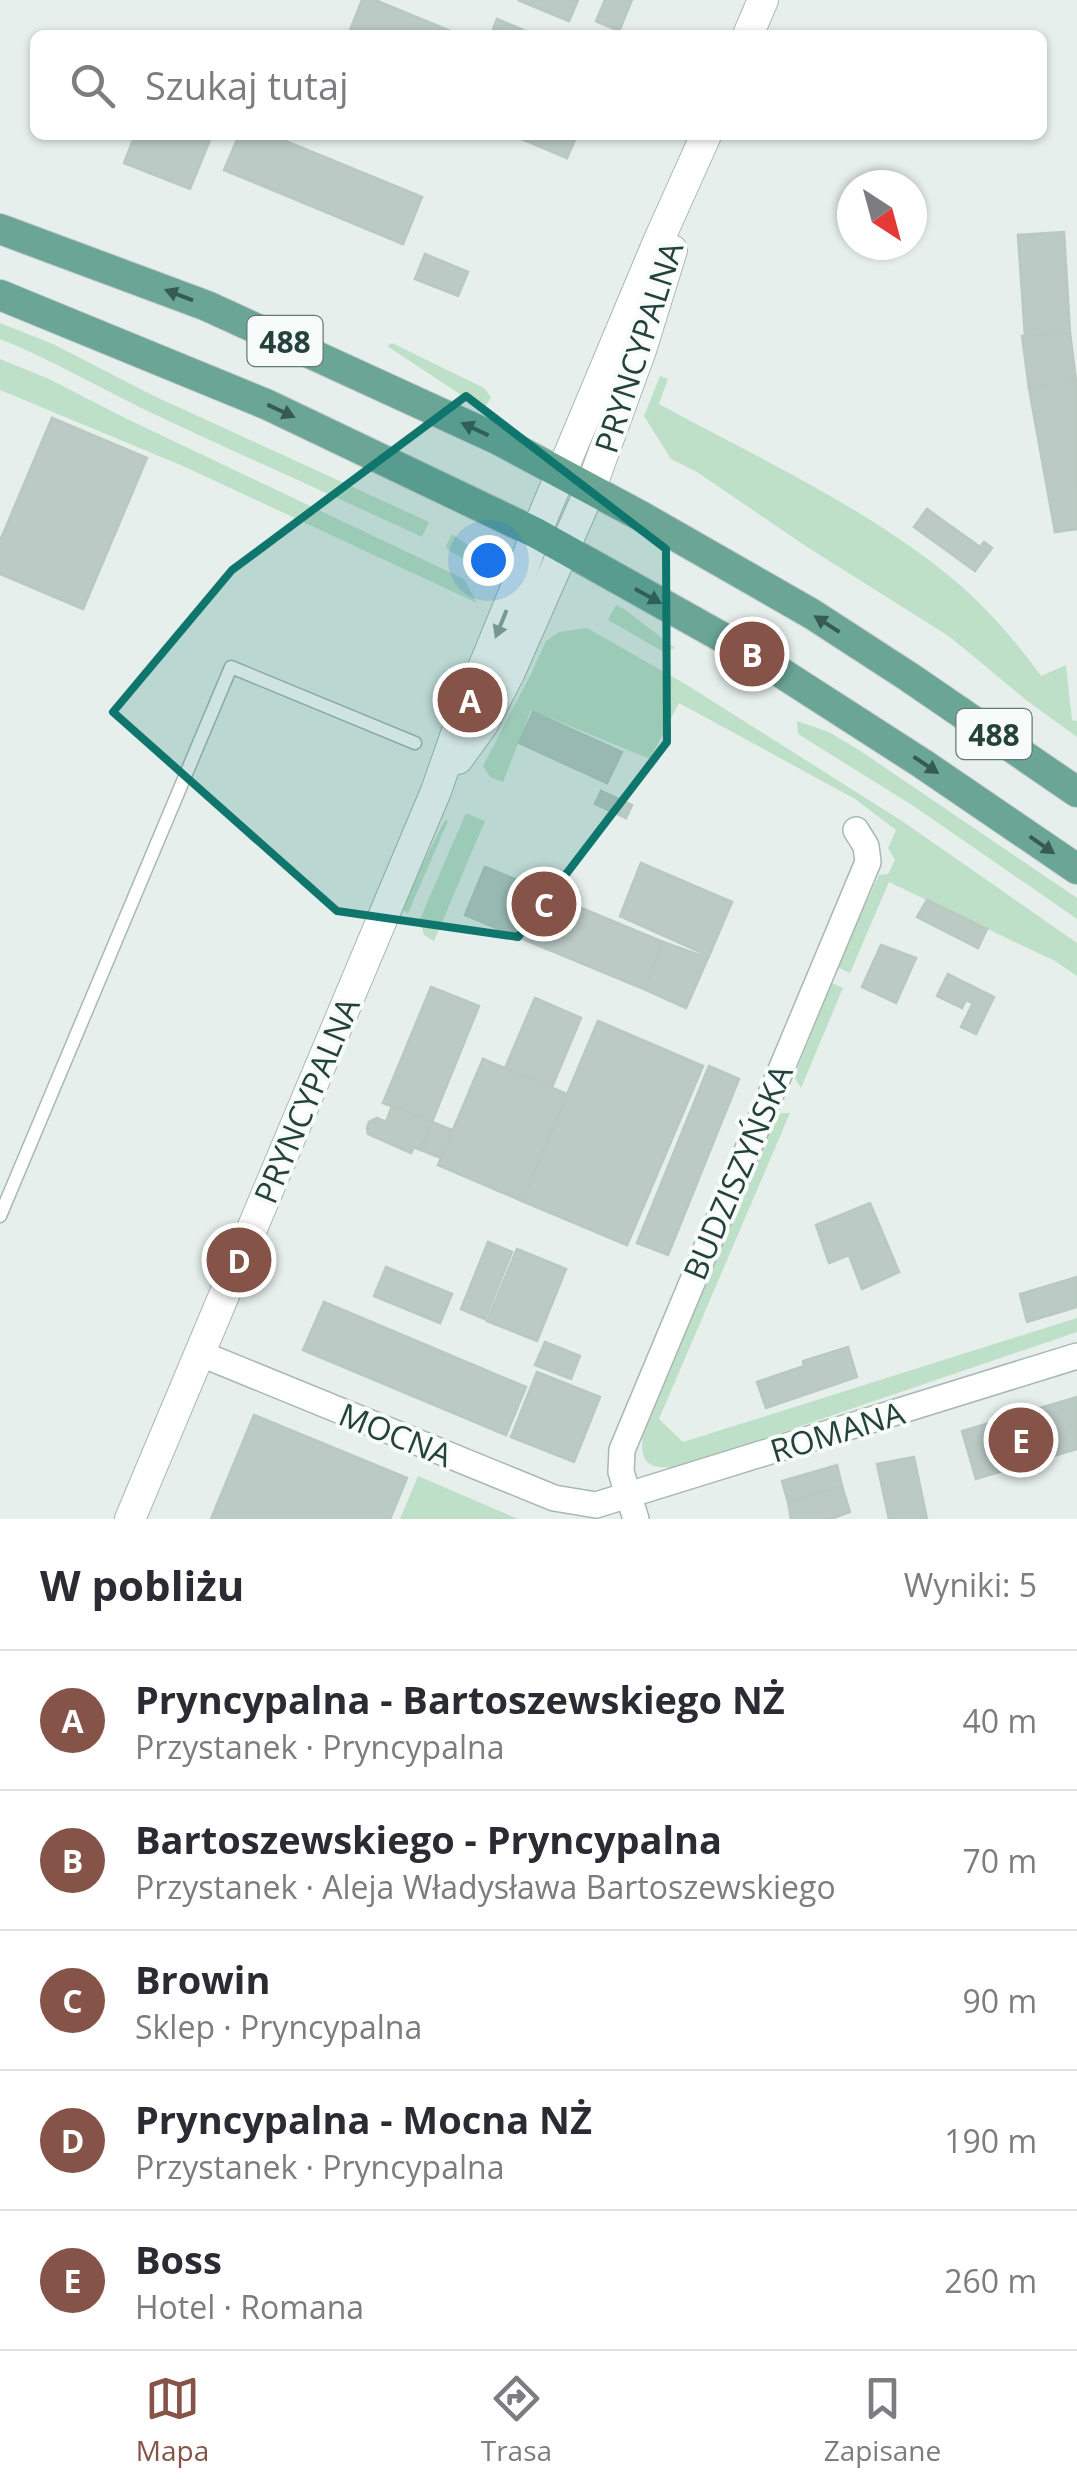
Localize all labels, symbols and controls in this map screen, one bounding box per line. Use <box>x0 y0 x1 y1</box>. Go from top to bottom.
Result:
search box <box>30 30 1047 140</box>
icon: search <box>65 58 120 113</box>
text: Szukaj tutaj <box>145 59 349 111</box>
north arrow <box>837 170 927 260</box>
street label: PRYNCYPALNA <box>584 235 693 458</box>
one-way arrow <box>163 287 193 303</box>
road number: 488 <box>248 316 322 366</box>
one-way arrow <box>267 403 296 420</box>
one-way arrow <box>460 421 490 437</box>
your location <box>463 535 514 586</box>
one-way arrow <box>634 587 663 604</box>
one-way arrow <box>493 609 509 639</box>
pin: B <box>720 616 784 692</box>
one-way arrow <box>814 616 841 634</box>
pin: A <box>438 662 502 738</box>
road number: 488 <box>956 709 1032 759</box>
one-way arrow <box>912 756 939 774</box>
one-way arrow <box>1029 835 1056 854</box>
pin: C <box>512 866 576 942</box>
street label: PRYNCYPALNA <box>243 990 369 1209</box>
street label: BUDZISZYŃSKA <box>672 1057 802 1286</box>
pin: D <box>206 1222 272 1298</box>
street label: ROMANA <box>765 1390 910 1472</box>
street label: MOCNA <box>333 1392 460 1476</box>
pin: E <box>988 1402 1054 1478</box>
text: W pobliżu <box>40 1556 244 1613</box>
text: Wyniki: 5 <box>904 1563 1037 1606</box>
text: Pryncypalna - Bartoszewskiego NŻ <box>135 1673 785 1725</box>
text: A <box>61 1699 84 1742</box>
text: 40 m <box>962 1699 1037 1742</box>
text: Przystanek · Pryncypalna <box>135 1725 504 1768</box>
text: Bartoszewskiego - Pryncypalna <box>135 1813 722 1865</box>
text: B <box>62 1839 83 1882</box>
text: 70 m <box>962 1839 1037 1882</box>
text: Przystanek · Aleja Władysława Bartoszewskiego <box>135 1865 836 1908</box>
text: Browin <box>135 1953 270 2005</box>
text: C <box>62 1979 83 2022</box>
text: 90 m <box>962 1979 1037 2022</box>
text: Sklep · Pryncypalna <box>135 2005 422 2048</box>
text: Pryncypalna - Mocna NŻ <box>135 2093 592 2145</box>
text: D <box>61 2119 84 2162</box>
text: 190 m <box>944 2119 1037 2162</box>
text: Przystanek · Pryncypalna <box>135 2145 504 2188</box>
text: Boss <box>135 2233 222 2285</box>
text: E <box>64 2259 81 2302</box>
text: 260 m <box>944 2259 1037 2302</box>
text: Hotel · Romana <box>135 2285 364 2328</box>
tab: Mapa <box>136 2371 209 2469</box>
tab: Trasa <box>481 2371 552 2469</box>
tab: Zapisane <box>824 2371 941 2469</box>

